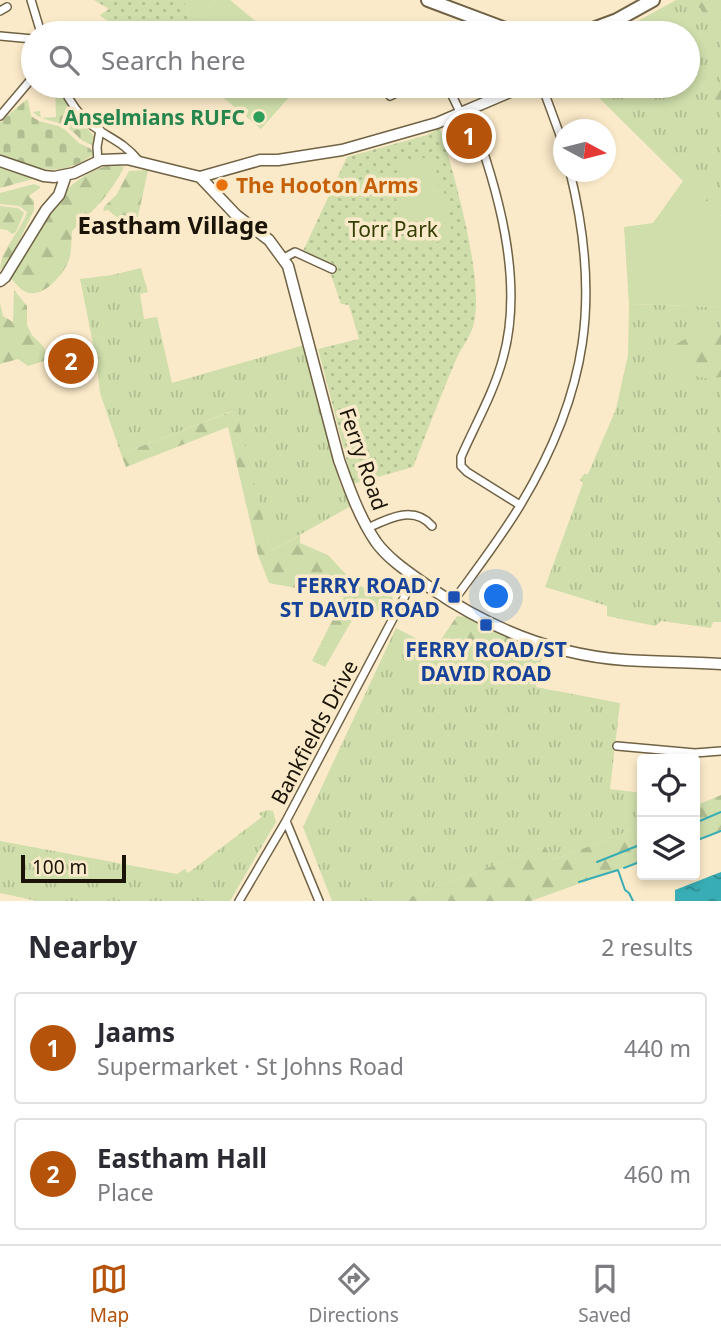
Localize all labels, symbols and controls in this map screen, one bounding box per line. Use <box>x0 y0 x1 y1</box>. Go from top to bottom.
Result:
search box <box>21 21 700 98</box>
icon: search <box>45 41 83 79</box>
text: Search here <box>101 42 246 78</box>
place label: Anselmians RUFC <box>64 103 245 131</box>
marker: Anselmians RUFC <box>251 109 267 125</box>
pin: 1 <box>446 110 492 162</box>
north arrow <box>553 119 616 182</box>
place label: The Hooton Arms <box>236 171 418 199</box>
marker: The Hooton Arms <box>214 177 230 193</box>
district label: Eastham Village <box>78 208 268 241</box>
park label: Torr Park <box>348 215 439 243</box>
pin: 2 <box>48 335 94 387</box>
street label: Ferry Road <box>333 404 395 514</box>
place label: FERRY ROAD / ST DAVID ROAD <box>280 571 440 623</box>
your location <box>479 579 513 613</box>
marker: FERRY ROAD / ST DAVID ROAD <box>446 589 462 605</box>
marker: FERRY ROAD/ST DAVID ROAD <box>478 617 494 633</box>
place label: FERRY ROAD/ST DAVID ROAD <box>405 635 567 687</box>
street label: Bankfields Drive <box>264 655 364 809</box>
map controls <box>637 754 700 880</box>
button: locate <box>637 754 700 817</box>
button: layers <box>637 817 700 880</box>
scale bar <box>21 852 126 884</box>
text: 100 m <box>32 854 87 880</box>
text: Nearby <box>28 926 137 967</box>
text: 2 results <box>601 931 693 963</box>
text: Jaams <box>97 1014 175 1050</box>
text: 1 <box>46 1032 60 1064</box>
text: 440 m <box>624 1032 691 1064</box>
text: Supermarket · St Johns Road <box>97 1050 404 1082</box>
text: Eastham Hall <box>97 1140 267 1176</box>
text: 2 <box>46 1158 60 1190</box>
text: 460 m <box>624 1158 691 1190</box>
text: Place <box>97 1176 154 1208</box>
tab: Map <box>90 1260 129 1328</box>
tab: Directions <box>309 1260 399 1328</box>
tab: Saved <box>578 1260 631 1328</box>

